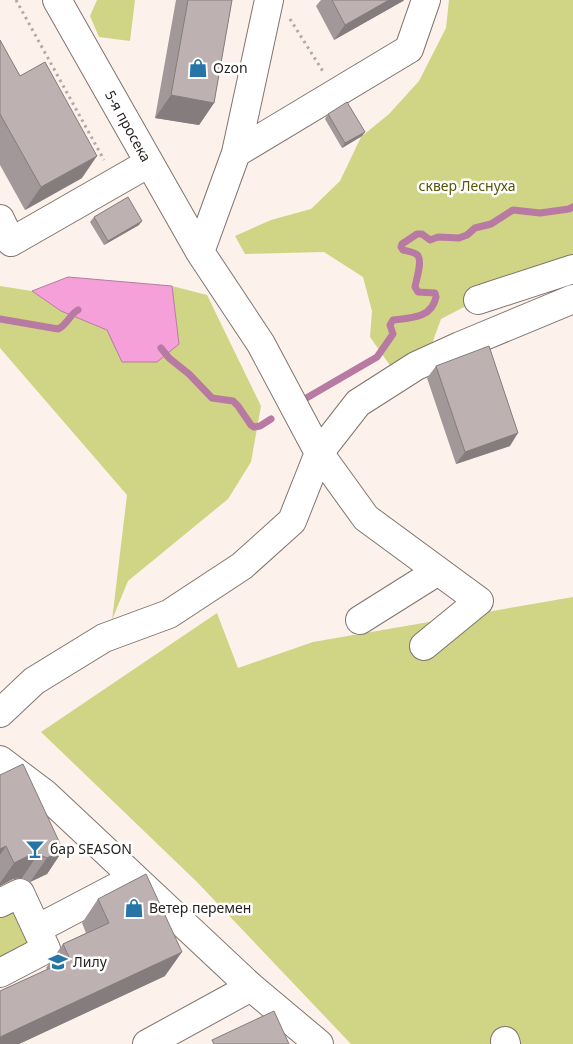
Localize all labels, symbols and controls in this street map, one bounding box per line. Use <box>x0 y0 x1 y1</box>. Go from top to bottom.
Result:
shop icon: Ozon <box>187 57 209 79</box>
place label: Ozon <box>213 58 248 77</box>
street label: 5-я просека <box>101 87 156 165</box>
park label: сквер Леснуха <box>419 176 515 195</box>
bar icon: бар SEASON <box>24 838 46 860</box>
place label: бар SEASON <box>50 839 132 858</box>
shop icon: Ветер перемен <box>123 897 145 919</box>
place label: Ветер перемен <box>149 898 251 917</box>
school or university icon: Лилу <box>47 951 69 973</box>
place label: Лилу <box>73 952 108 971</box>

